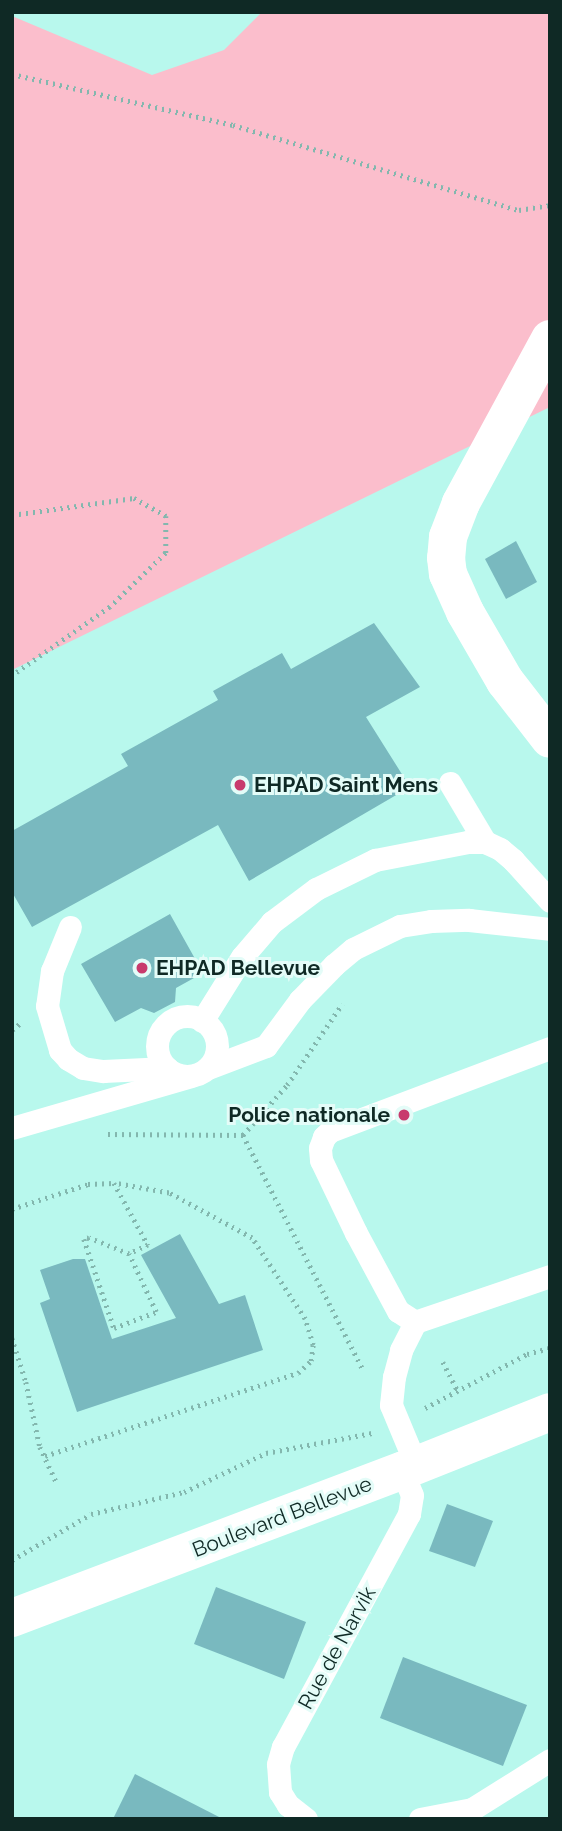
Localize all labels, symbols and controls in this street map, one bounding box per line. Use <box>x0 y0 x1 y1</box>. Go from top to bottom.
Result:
place label: EHPAD Saint Mens <box>254 772 438 798</box>
marker: EHPAD Saint Mens <box>232 777 248 793</box>
place label: EHPAD Bellevue <box>156 955 320 981</box>
marker: EHPAD Bellevue <box>134 960 150 976</box>
place label: Police nationale <box>228 1102 390 1128</box>
marker: Police nationale <box>396 1107 412 1123</box>
street label: Boulevard Bellevue <box>189 1471 375 1563</box>
street label: Rue de Narvik <box>293 1582 381 1714</box>

